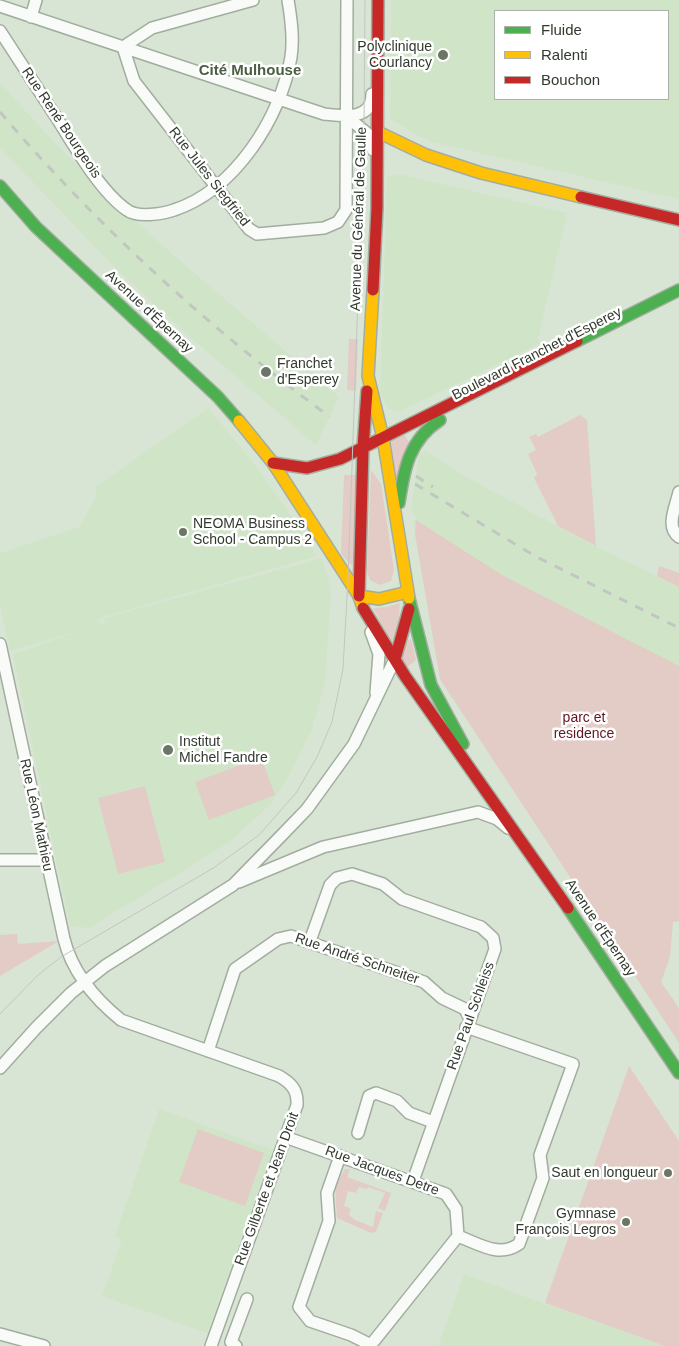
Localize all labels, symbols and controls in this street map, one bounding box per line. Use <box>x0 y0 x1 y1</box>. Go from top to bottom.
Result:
legend <box>494 10 669 100</box>
text: Fluide <box>541 21 582 38</box>
place label: Polyclinique Courlancy <box>357 39 432 72</box>
text: Ralenti <box>541 46 588 63</box>
marker: Polyclinique Courlancy <box>436 48 450 62</box>
district label: Cité Mulhouse <box>199 62 301 80</box>
street label: Rue René Bourgeois <box>18 64 104 182</box>
text: Bouchon <box>541 71 600 88</box>
street label: Rue Jules Siegfried <box>165 124 253 230</box>
street label: Avenue du Général de Gaulle <box>347 127 371 311</box>
street label: Avenue d'Épernay <box>102 267 196 357</box>
street label: Boulevard Franchet d'Esperey <box>449 304 625 404</box>
place label: Franchet d'Esperey <box>277 356 339 388</box>
marker: Franchet d'Esperey <box>259 365 273 379</box>
place label: NEOMA Business School - Campus 2 <box>193 516 312 548</box>
marker: NEOMA Business School - Campus 2 <box>177 526 189 538</box>
park label: parc et residence <box>554 710 614 742</box>
place label: Institut Michel Fandre <box>179 734 268 766</box>
marker: Institut Michel Fandre <box>161 743 175 757</box>
street label: Rue Léon Mathieu <box>16 757 56 873</box>
street label: Avenue d'Épernay <box>561 876 639 980</box>
street label: Rue André Schneiter <box>293 930 421 988</box>
street label: Rue Paul Schleiss <box>444 960 498 1072</box>
street label: Rue Gilberte et Jean Droit <box>231 1110 303 1268</box>
street label: Rue Jacques Detre <box>323 1143 441 1199</box>
place label: Saut en longueur <box>551 1165 658 1181</box>
marker: Saut en longueur <box>662 1167 674 1179</box>
place label: Gymnase François Legros <box>516 1206 616 1238</box>
marker: Gymnase François Legros <box>620 1216 632 1228</box>

